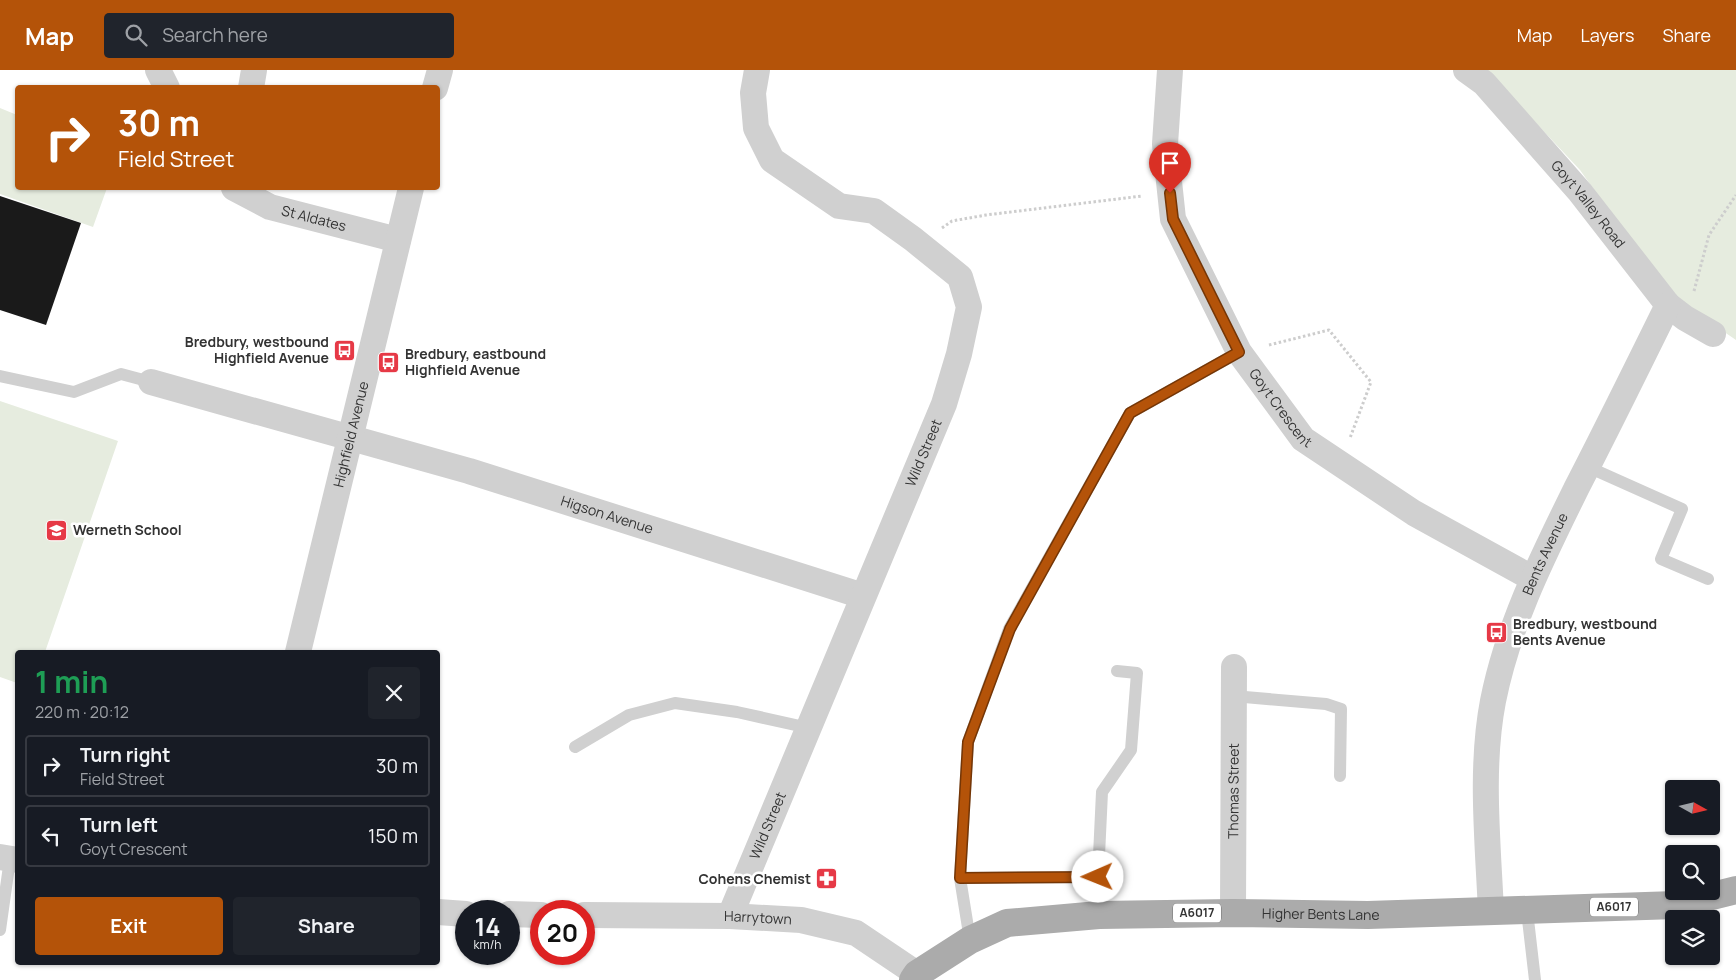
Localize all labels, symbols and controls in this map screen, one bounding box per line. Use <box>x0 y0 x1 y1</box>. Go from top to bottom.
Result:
search box <box>104 13 454 58</box>
text: Map <box>25 19 74 52</box>
icon: search <box>122 21 150 49</box>
text: Search here <box>162 22 268 48</box>
text: Map <box>1517 23 1552 47</box>
text: Layers <box>1580 23 1634 47</box>
text: Share <box>1662 23 1711 47</box>
text: 30 m <box>118 99 200 147</box>
icon: right <box>35 105 100 170</box>
pin <box>1149 142 1191 193</box>
text: Field Street <box>118 144 234 174</box>
icon: arrive <box>1156 149 1184 177</box>
street label: Goyt Valley Road <box>1547 156 1630 252</box>
street label: St Aldates <box>280 200 348 235</box>
place label: Bredbury, westbound Highfield Avenue <box>185 332 329 367</box>
bus stop icon: Bredbury, westbound Highfield Avenue <box>333 338 357 362</box>
place label: Bredbury, eastbound Highfield Avenue <box>405 344 546 379</box>
bus stop icon: Bredbury, eastbound Highfield Avenue <box>377 350 401 374</box>
street label: Goyt Crescent <box>1245 364 1316 452</box>
street label: Highfield Avenue <box>328 379 373 489</box>
street label: Wild Street <box>901 416 946 489</box>
street label: Higson Avenue <box>559 491 656 538</box>
street label: Bents Avenue <box>1517 509 1572 598</box>
school or university icon: Werneth School <box>45 518 69 542</box>
place label: Werneth School <box>73 520 182 539</box>
place label: Bredbury, westbound Bents Avenue <box>1513 614 1657 649</box>
bus stop icon: Bredbury, westbound Bents Avenue <box>1485 620 1509 644</box>
text: 1 min <box>35 661 108 702</box>
button: close <box>368 667 420 719</box>
text: 220 m · 20:12 <box>35 701 129 723</box>
text: Turn right <box>80 742 170 768</box>
street label: Thomas Street <box>1223 743 1243 839</box>
icon: right <box>37 752 65 780</box>
text: 30 m <box>376 753 418 779</box>
text: Field Street <box>80 768 165 790</box>
north arrow <box>1665 780 1720 835</box>
map controls <box>1665 780 1720 965</box>
street label: Wild Street <box>745 788 790 862</box>
text: Turn left <box>80 812 158 838</box>
icon: left <box>37 822 65 850</box>
text: 150 m <box>368 823 418 849</box>
text: Goyt Crescent <box>80 838 188 860</box>
button: search <box>1665 845 1720 900</box>
position arrow <box>1071 850 1123 902</box>
pharmacy icon: Cohens Chemist <box>815 867 839 891</box>
place label: Cohens Chemist <box>698 869 811 888</box>
button: Exit <box>35 897 223 955</box>
button: Share <box>233 897 420 955</box>
road number: A6017 <box>1590 898 1638 916</box>
speed limit sign: 20 <box>530 900 595 965</box>
street label: Higher Bents Lane <box>1262 903 1380 924</box>
road number: A6017 <box>1173 904 1221 922</box>
street label: Harrytown <box>724 906 792 928</box>
text: 14 <box>474 909 501 944</box>
button: layers <box>1665 910 1720 965</box>
text: km/h <box>474 936 501 953</box>

